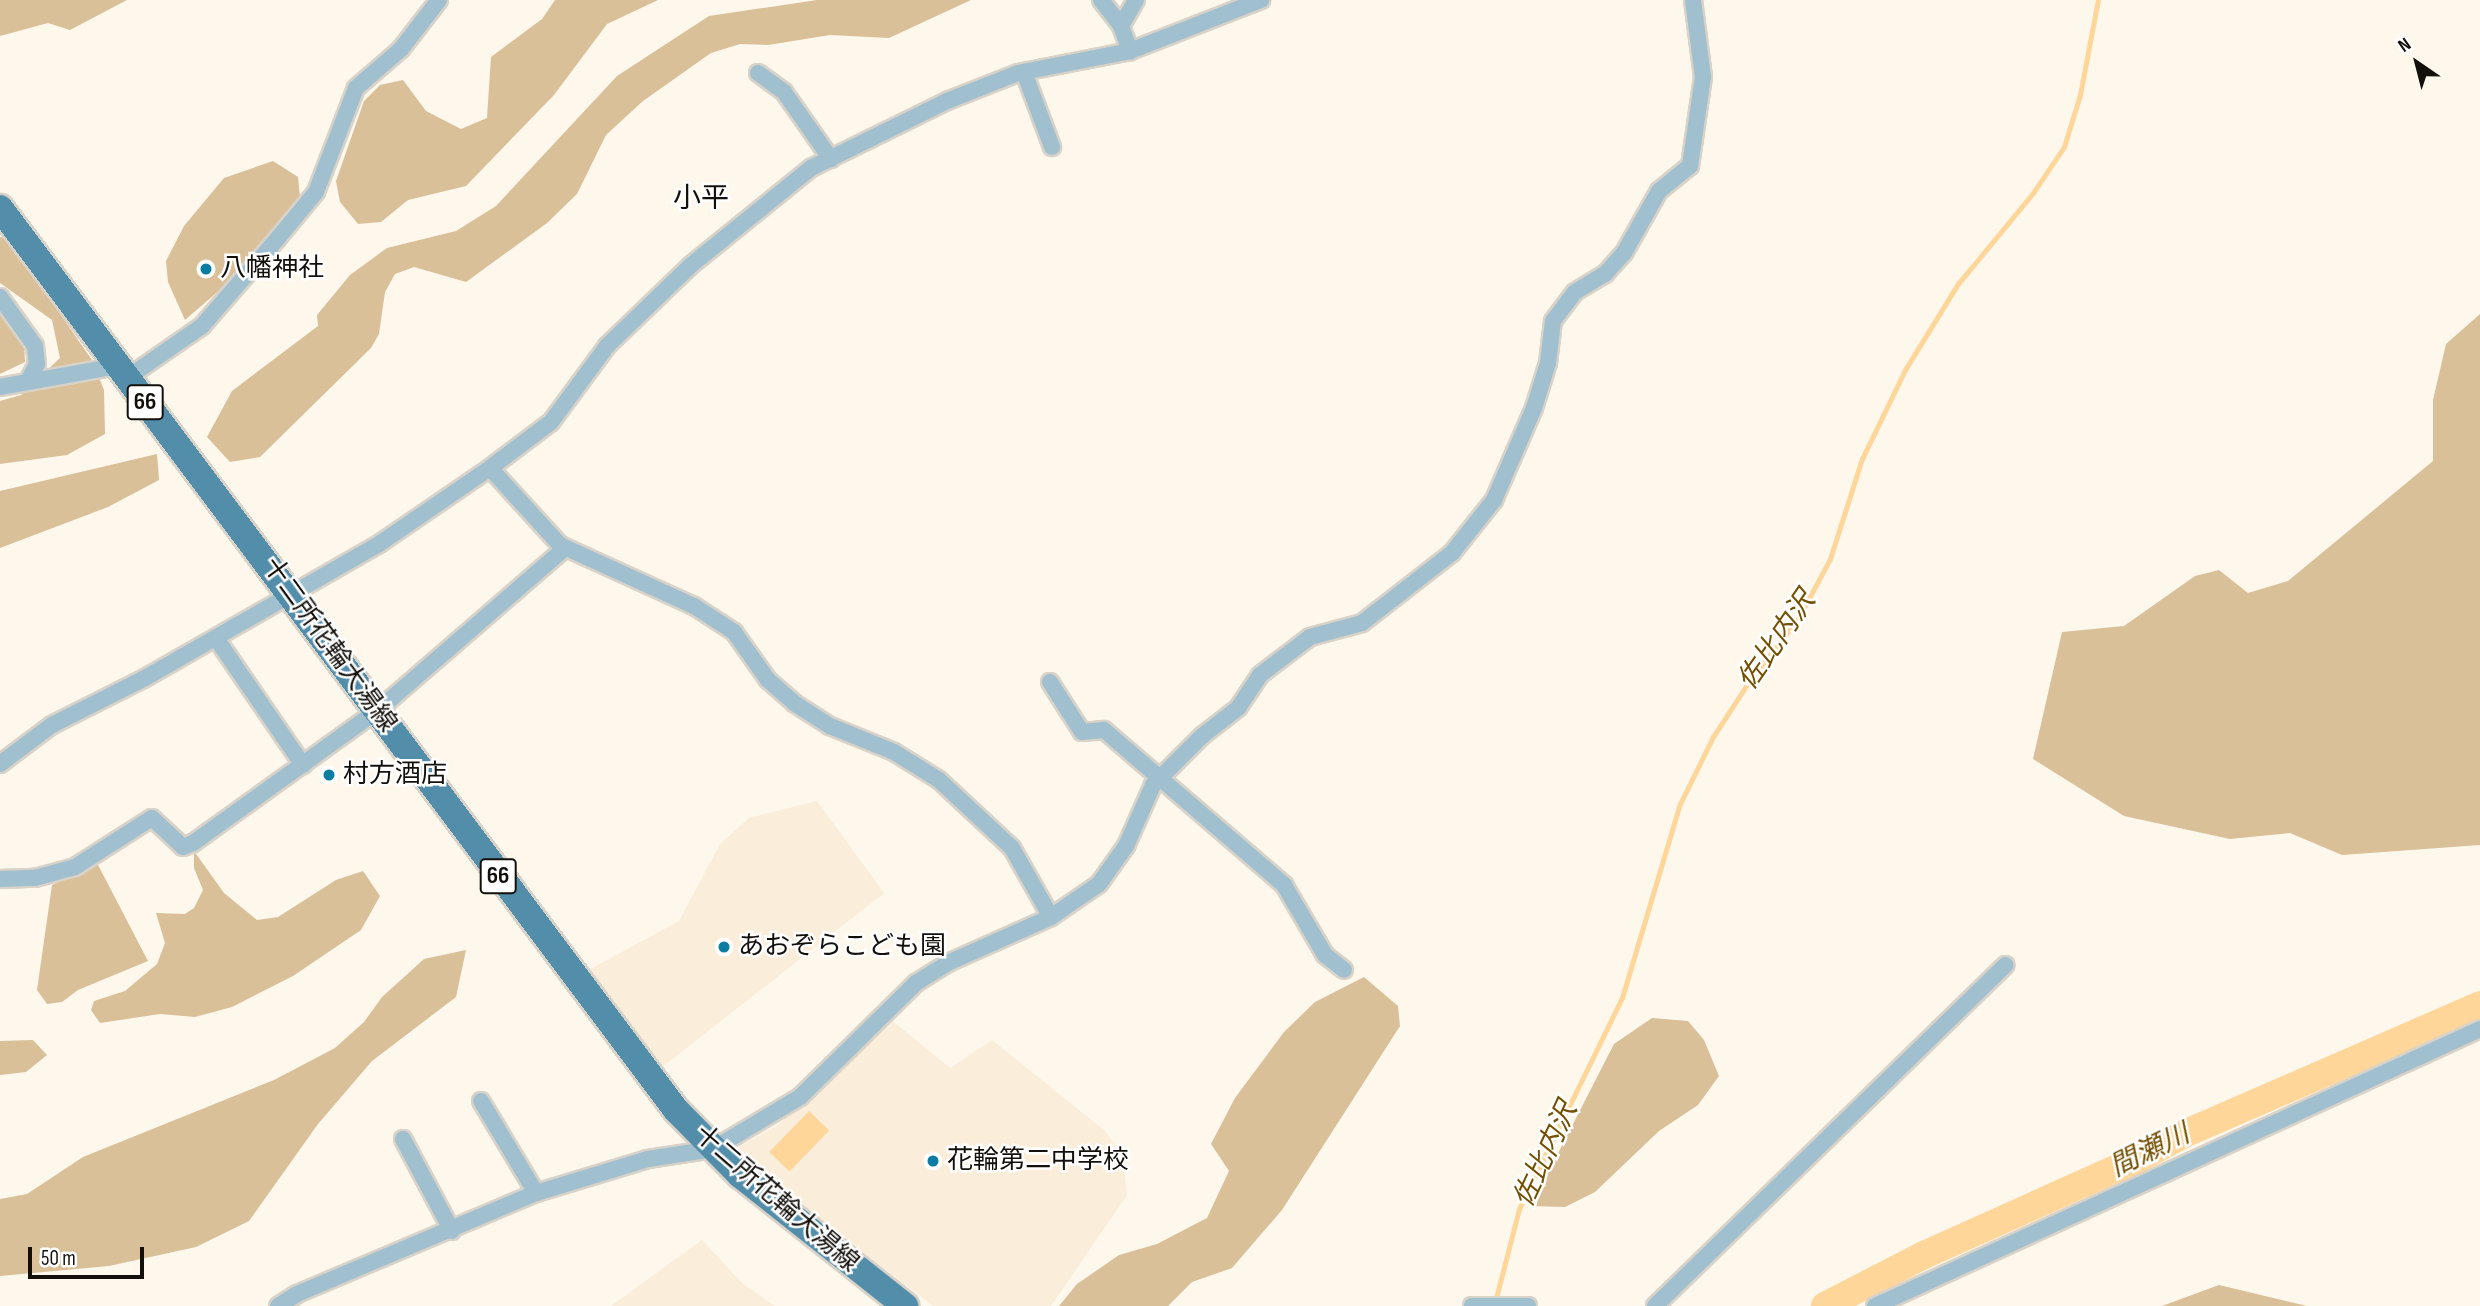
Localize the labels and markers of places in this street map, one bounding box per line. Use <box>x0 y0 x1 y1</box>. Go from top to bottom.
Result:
place label: 八幡神社 <box>220 253 324 285</box>
marker: 八幡神社 <box>198 261 214 277</box>
place label: 村方酒店 <box>343 759 447 791</box>
marker: 村方酒店 <box>321 767 337 783</box>
place label: あおぞらこども園 <box>738 931 946 963</box>
marker: あおぞらこども園 <box>716 939 732 955</box>
place label: 花輪第二中学校 <box>947 1145 1129 1177</box>
marker: 花輪第二中学校 <box>925 1153 941 1169</box>

